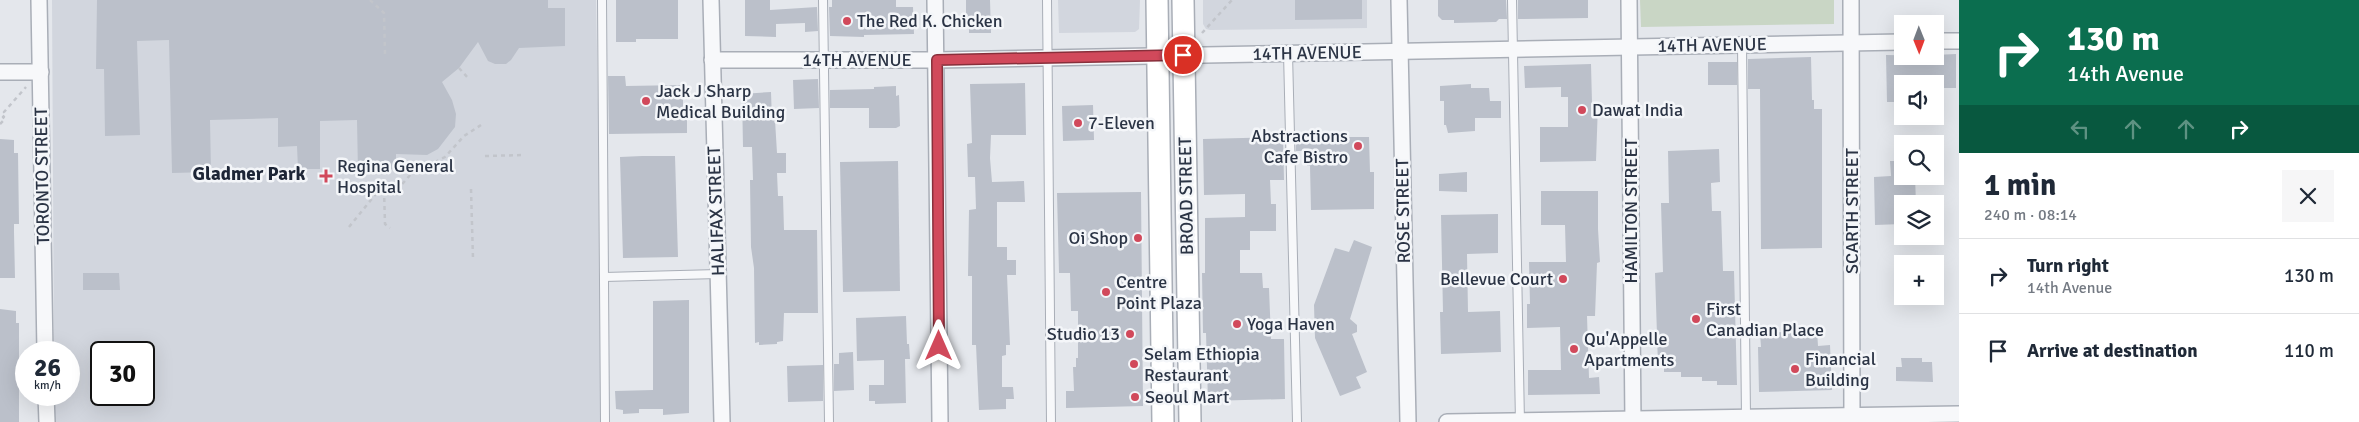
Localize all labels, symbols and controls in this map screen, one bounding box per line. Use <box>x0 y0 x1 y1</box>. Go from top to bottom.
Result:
place label: The Red K. Chicken <box>857 10 1003 32</box>
marker: The Red K. Chicken <box>841 15 853 27</box>
north arrow <box>1894 15 1944 65</box>
map controls <box>1894 15 1944 305</box>
text: 130 m <box>2067 17 2160 60</box>
icon: right <box>1984 20 2049 85</box>
street label: 14TH AVENUE <box>1657 33 1767 57</box>
pin <box>1162 34 1204 76</box>
icon: arrive <box>1169 41 1197 69</box>
street label: 14TH AVENUE <box>1252 41 1362 65</box>
street label: 14TH AVENUE <box>802 49 912 71</box>
text: 14th Avenue <box>2067 60 2184 87</box>
button: sound <box>1894 75 1944 125</box>
place label: Jack J Sharp Medical Building <box>656 80 785 123</box>
marker: Jack J Sharp Medical Building <box>640 95 652 107</box>
place label: Dawat India <box>1592 99 1683 121</box>
marker: Dawat India <box>1576 104 1588 116</box>
street label: TORONTO STREET <box>30 107 54 245</box>
place label: 7-Eleven <box>1088 112 1155 134</box>
icon: left <box>2066 115 2094 143</box>
icon: ahead <box>2119 115 2147 143</box>
icon: ahead <box>2172 115 2200 143</box>
icon: right <box>2225 115 2253 143</box>
marker: 7-Eleven <box>1072 117 1084 129</box>
place label: Abstractions Cafe Bistro <box>1251 125 1348 168</box>
button: search <box>1894 135 1944 185</box>
street label: BROAD STREET <box>1174 137 1198 255</box>
street label: HAMILTON STREET <box>1620 138 1642 284</box>
marker: Abstractions Cafe Bistro <box>1352 140 1364 152</box>
street label: HALIFAX STREET <box>703 146 729 276</box>
street label: SCARTH STREET <box>1841 148 1863 274</box>
place label: Regina General Hospital <box>337 155 454 198</box>
street label: ROSE STREET <box>1391 158 1415 264</box>
district label: Gladmer Park <box>193 162 306 186</box>
text: 1 min <box>1984 167 2056 204</box>
marker: Regina General Hospital <box>319 169 333 183</box>
button: close <box>2282 170 2334 222</box>
button: layers <box>1894 195 1944 245</box>
text: 240 m · 08:14 <box>1984 205 2077 225</box>
place label: Oi Shop <box>1069 227 1128 249</box>
marker: Oi Shop <box>1132 232 1144 244</box>
text: Turn right <box>2027 254 2109 278</box>
button: + <box>1894 255 1944 305</box>
icon: right <box>1984 262 2012 290</box>
text: 130 m <box>2284 264 2334 288</box>
place label: Bellevue Court <box>1440 268 1553 290</box>
place label: Centre Point Plaza <box>1116 271 1202 314</box>
marker: Bellevue Court <box>1557 273 1569 285</box>
text: 14th Avenue <box>2027 278 2112 298</box>
marker: Centre Point Plaza <box>1100 286 1112 298</box>
place label: First Canadian Place <box>1706 298 1824 341</box>
place label: Yoga Haven <box>1247 313 1335 335</box>
marker: First Canadian Place <box>1690 313 1702 325</box>
marker: Yoga Haven <box>1231 318 1243 330</box>
position arrow <box>912 319 964 371</box>
place label: Studio 13 <box>1047 323 1120 345</box>
marker: Studio 13 <box>1124 328 1136 340</box>
place label: Qu'Appelle Apartments <box>1584 328 1674 371</box>
icon: arrive <box>1984 337 2012 365</box>
text: Arrive at destination <box>2027 339 2198 363</box>
text: 110 m <box>2284 339 2334 363</box>
speed limit sign: 30 <box>90 341 155 406</box>
place label: Selam Ethiopia Restaurant <box>1144 343 1260 386</box>
marker: Qu'Appelle Apartments <box>1568 343 1580 355</box>
place label: Financial Building <box>1805 348 1876 391</box>
text: 26 <box>34 352 61 383</box>
marker: Selam Ethiopia Restaurant <box>1128 358 1140 370</box>
marker: Financial Building <box>1789 363 1801 375</box>
text: km/h <box>34 378 61 393</box>
place label: Seoul Mart <box>1145 386 1229 408</box>
marker: Seoul Mart <box>1129 391 1141 403</box>

